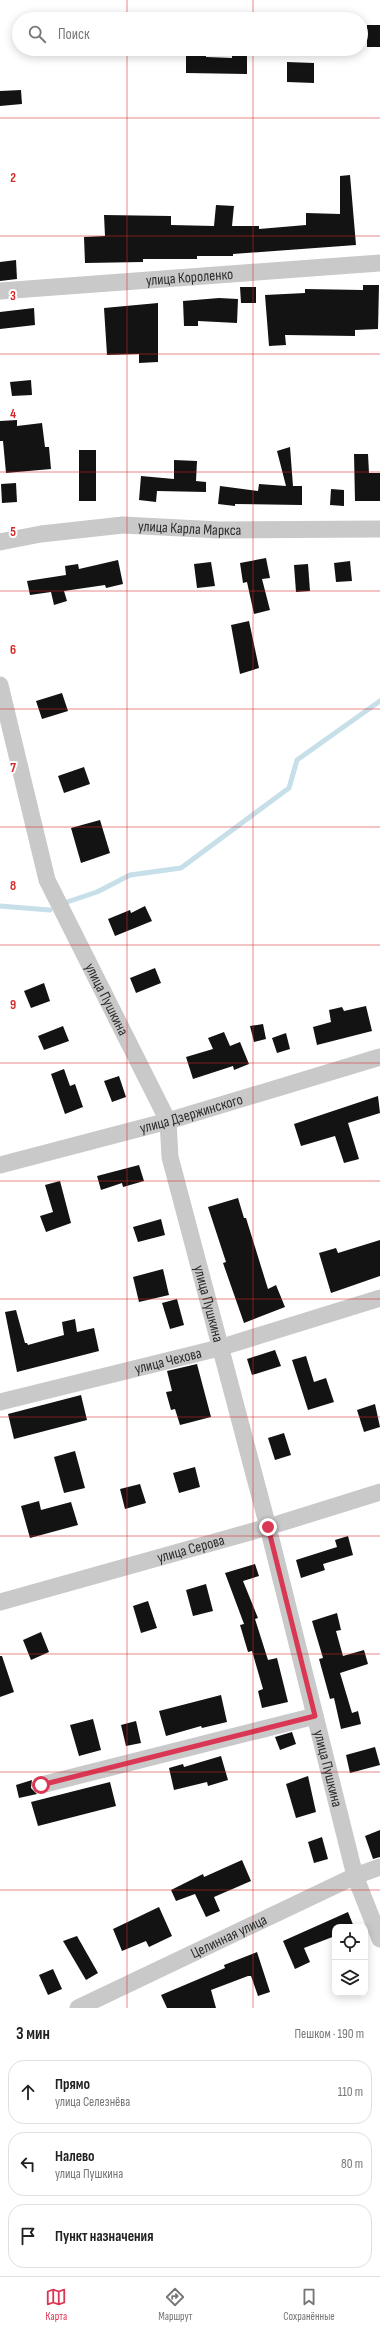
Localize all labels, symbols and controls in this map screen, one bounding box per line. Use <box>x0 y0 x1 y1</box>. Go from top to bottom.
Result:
search box <box>12 12 368 56</box>
icon: search <box>26 23 48 45</box>
text: Поиск <box>58 25 90 44</box>
text: 2 <box>10 170 16 186</box>
street label: улица Короленко <box>145 265 234 290</box>
text: 3 <box>10 288 16 304</box>
text: 4 <box>10 406 16 422</box>
street label: улица Карла Маркса <box>138 517 241 540</box>
text: 5 <box>10 524 16 540</box>
text: 6 <box>10 642 16 658</box>
text: 7 <box>10 760 16 776</box>
text: 8 <box>10 878 16 894</box>
street label: улица Пушкина <box>80 960 133 1039</box>
text: 9 <box>10 997 16 1013</box>
street label: улица Дзержинского <box>138 1090 245 1138</box>
street label: улица Пушкина <box>189 1263 228 1344</box>
street label: улица Чехова <box>133 1344 204 1378</box>
route end <box>259 1518 277 1536</box>
street label: улица Серова <box>155 1531 227 1568</box>
street label: улица Пушкина <box>309 1728 347 1809</box>
route start <box>32 1776 50 1794</box>
street label: Целинная улица <box>188 1910 270 1963</box>
map controls <box>332 1924 368 1996</box>
button: locate <box>332 1924 368 1960</box>
button: layers <box>332 1960 368 1996</box>
text: 3 мин <box>16 2024 50 2044</box>
text: Пешком · 190 m <box>295 2026 364 2042</box>
text: Прямо <box>55 2075 90 2094</box>
icon: ahead <box>17 2081 39 2103</box>
text: 110 m <box>338 2084 363 2100</box>
text: улица Селезнёва <box>55 2094 130 2110</box>
text: Налево <box>55 2147 95 2166</box>
icon: left <box>17 2153 39 2175</box>
text: 80 m <box>341 2156 363 2172</box>
text: улица Пушкина <box>55 2166 123 2182</box>
icon: arrive <box>17 2225 39 2247</box>
text: Пункт назначения <box>55 2227 153 2246</box>
tab: Карта <box>45 2286 67 2323</box>
tab: Маршрут <box>158 2286 193 2323</box>
tab: Сохранённые <box>283 2286 335 2323</box>

